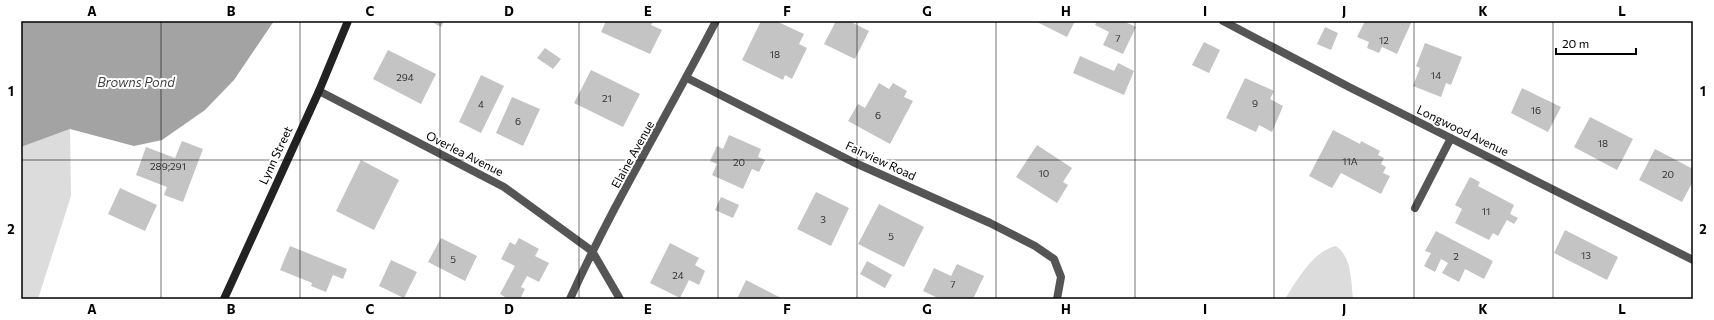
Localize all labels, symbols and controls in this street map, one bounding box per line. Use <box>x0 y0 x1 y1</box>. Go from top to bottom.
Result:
text: A <box>87 3 97 19</box>
text: B <box>227 3 236 19</box>
text: C <box>366 3 375 19</box>
text: D <box>504 3 514 19</box>
text: E <box>644 3 652 19</box>
text: F <box>783 3 791 19</box>
text: G <box>922 3 932 19</box>
text: H <box>1061 3 1071 19</box>
text: I <box>1203 3 1207 19</box>
text: J <box>1342 3 1346 19</box>
text: K <box>1478 3 1488 19</box>
text: L <box>1618 3 1626 19</box>
scale bar <box>1556 30 1636 56</box>
house number: 7 <box>1115 32 1121 44</box>
house number: 12 <box>1379 34 1389 46</box>
text: 20 m <box>1562 36 1589 50</box>
house number: 18 <box>770 48 780 60</box>
house number: 14 <box>1431 69 1441 81</box>
house number: 294 <box>396 71 414 83</box>
water label: Browns Pond <box>97 74 175 90</box>
text: 1 <box>8 83 14 99</box>
text: 1 <box>1700 83 1706 99</box>
house number: 21 <box>602 92 612 104</box>
house number: 9 <box>1252 97 1258 109</box>
house number: 4 <box>478 98 484 110</box>
street label: Longwood Avenue <box>1415 102 1511 158</box>
house number: 16 <box>1531 104 1541 116</box>
house number: 6 <box>875 109 881 121</box>
house number: 6 <box>515 115 521 127</box>
street label: Elaine Avenue <box>608 118 656 190</box>
street label: Lynn Street <box>255 124 295 186</box>
street label: Overlea Avenue <box>424 128 506 178</box>
house number: 18 <box>1598 137 1608 149</box>
street label: Fairview Road <box>844 138 919 182</box>
house number: 11A <box>1342 155 1358 167</box>
house number: 20 <box>733 156 745 168</box>
house number: 289;291 <box>150 160 186 172</box>
house number: 10 <box>1039 167 1049 179</box>
house number: 20 <box>1662 168 1674 180</box>
house number: 11 <box>1482 205 1490 217</box>
house number: 3 <box>820 213 826 225</box>
text: 2 <box>7 221 15 237</box>
text: 2 <box>1699 221 1707 237</box>
house number: 5 <box>888 230 894 242</box>
house number: 13 <box>1581 249 1591 261</box>
house number: 2 <box>1453 250 1459 262</box>
house number: 5 <box>450 253 456 265</box>
house number: 24 <box>672 269 684 281</box>
house number: 7 <box>950 278 956 290</box>
text: A <box>87 301 97 317</box>
text: B <box>227 301 236 317</box>
text: C <box>366 301 375 317</box>
text: D <box>504 301 514 317</box>
text: E <box>644 301 652 317</box>
text: F <box>783 301 791 317</box>
text: G <box>922 301 932 317</box>
text: H <box>1061 301 1071 317</box>
text: I <box>1203 301 1207 317</box>
text: J <box>1342 301 1346 317</box>
text: K <box>1478 301 1488 317</box>
text: L <box>1618 301 1626 317</box>

